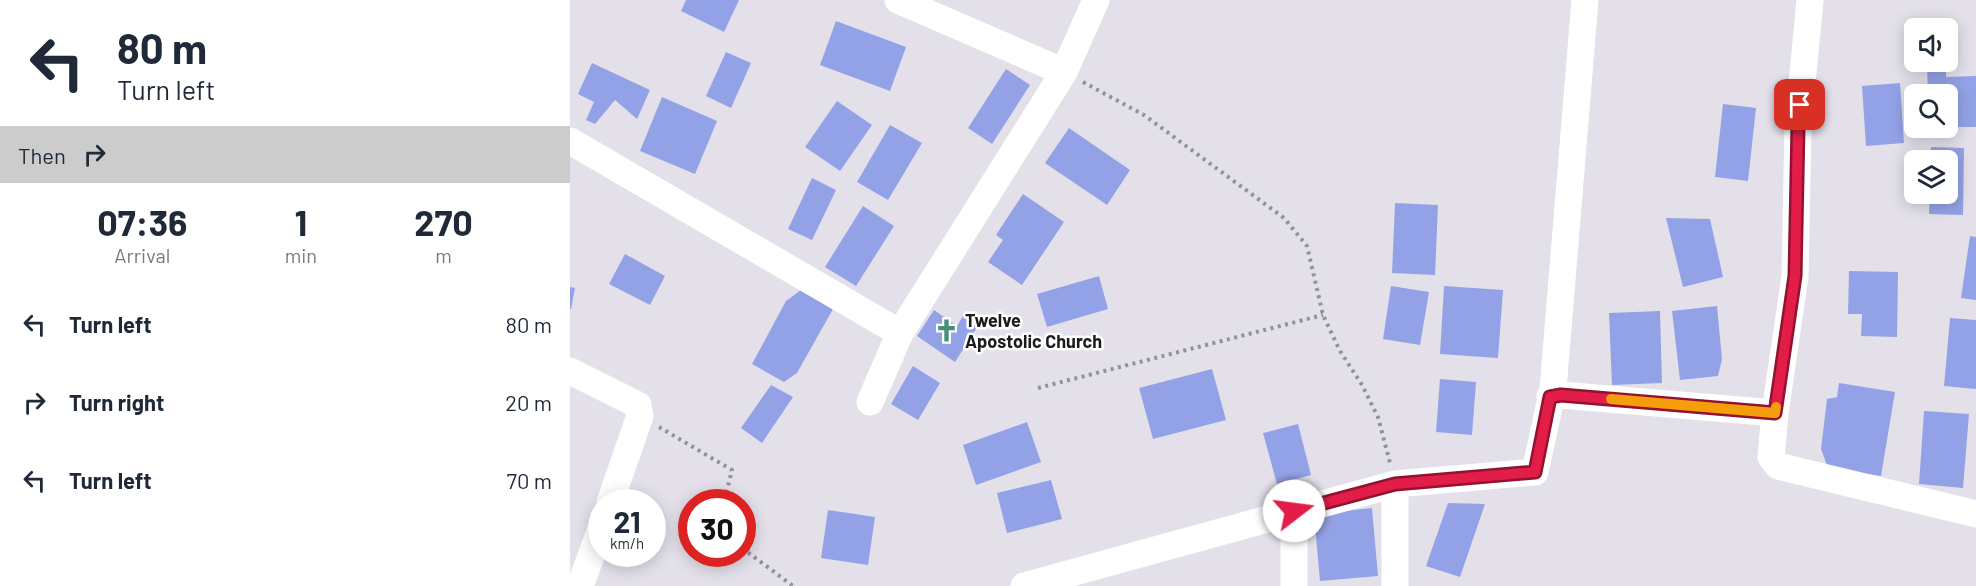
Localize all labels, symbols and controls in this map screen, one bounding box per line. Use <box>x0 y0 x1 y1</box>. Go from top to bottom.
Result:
map controls <box>1904 18 1958 204</box>
button: sound <box>1904 18 1958 72</box>
text: 80 m <box>117 22 207 72</box>
icon: left <box>18 24 96 102</box>
text: Turn left <box>117 73 215 105</box>
pin <box>1774 79 1825 130</box>
button: search <box>1904 84 1958 138</box>
icon: arrive <box>1783 88 1816 121</box>
icon: right <box>78 138 111 171</box>
text: Then <box>18 142 66 168</box>
button: layers <box>1904 150 1958 204</box>
text: 07:36 <box>97 200 187 243</box>
text: 1 <box>294 200 307 243</box>
text: 270 <box>414 200 473 243</box>
text: Arrival <box>114 243 170 267</box>
text: min <box>285 243 317 267</box>
text: m <box>435 243 452 267</box>
icon: left <box>18 308 51 341</box>
place label: Twelve Apostolic Church <box>965 309 1102 352</box>
text: Turn left <box>69 311 152 337</box>
text: 80 m <box>506 311 552 337</box>
church icon: Twelve Apostolic Church <box>934 318 960 344</box>
icon: right <box>18 386 51 419</box>
text: Turn right <box>69 389 164 415</box>
text: 20 m <box>505 389 552 415</box>
icon: left <box>18 464 51 497</box>
text: Turn left <box>69 467 152 493</box>
text: 70 m <box>507 467 552 493</box>
position arrow <box>1262 479 1326 543</box>
speed limit sign: 30 <box>678 489 756 567</box>
text: 21 <box>613 503 641 539</box>
text: km/h <box>610 534 644 552</box>

